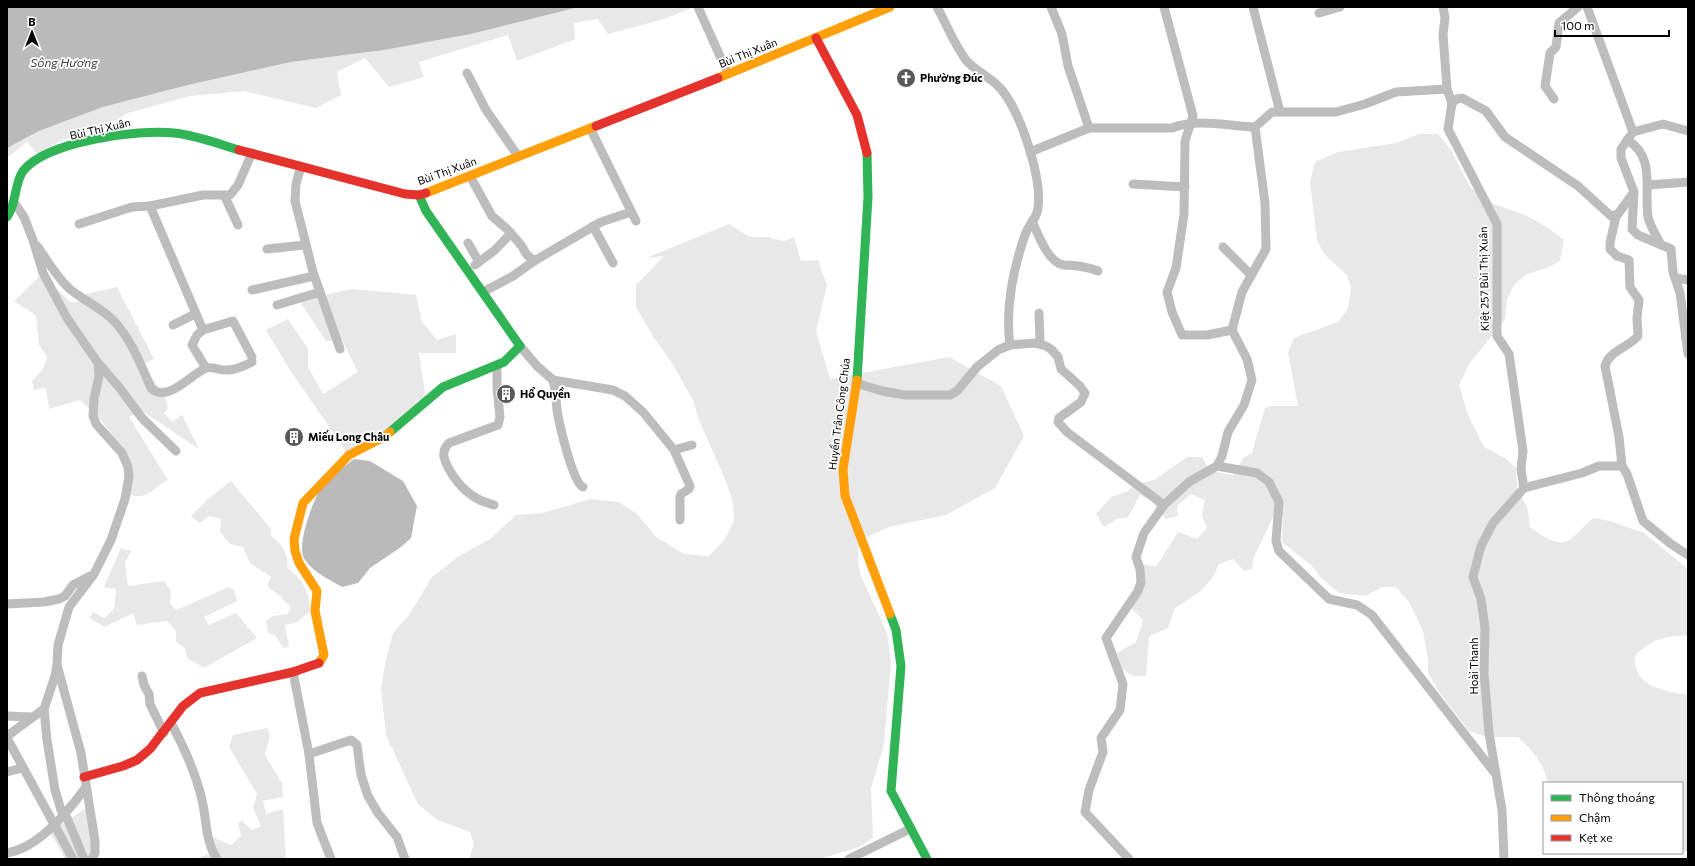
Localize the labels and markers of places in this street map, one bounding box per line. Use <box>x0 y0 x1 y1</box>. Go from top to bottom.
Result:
church icon: Phường Đúc <box>895 67 917 89</box>
place label: Phường Đúc <box>920 71 983 84</box>
building icon: Hổ Quyền <box>495 383 517 405</box>
place label: Hổ Quyền <box>520 387 570 400</box>
building icon: Miếu Long Châu <box>283 426 305 448</box>
place label: Miếu Long Châu <box>308 430 389 443</box>

